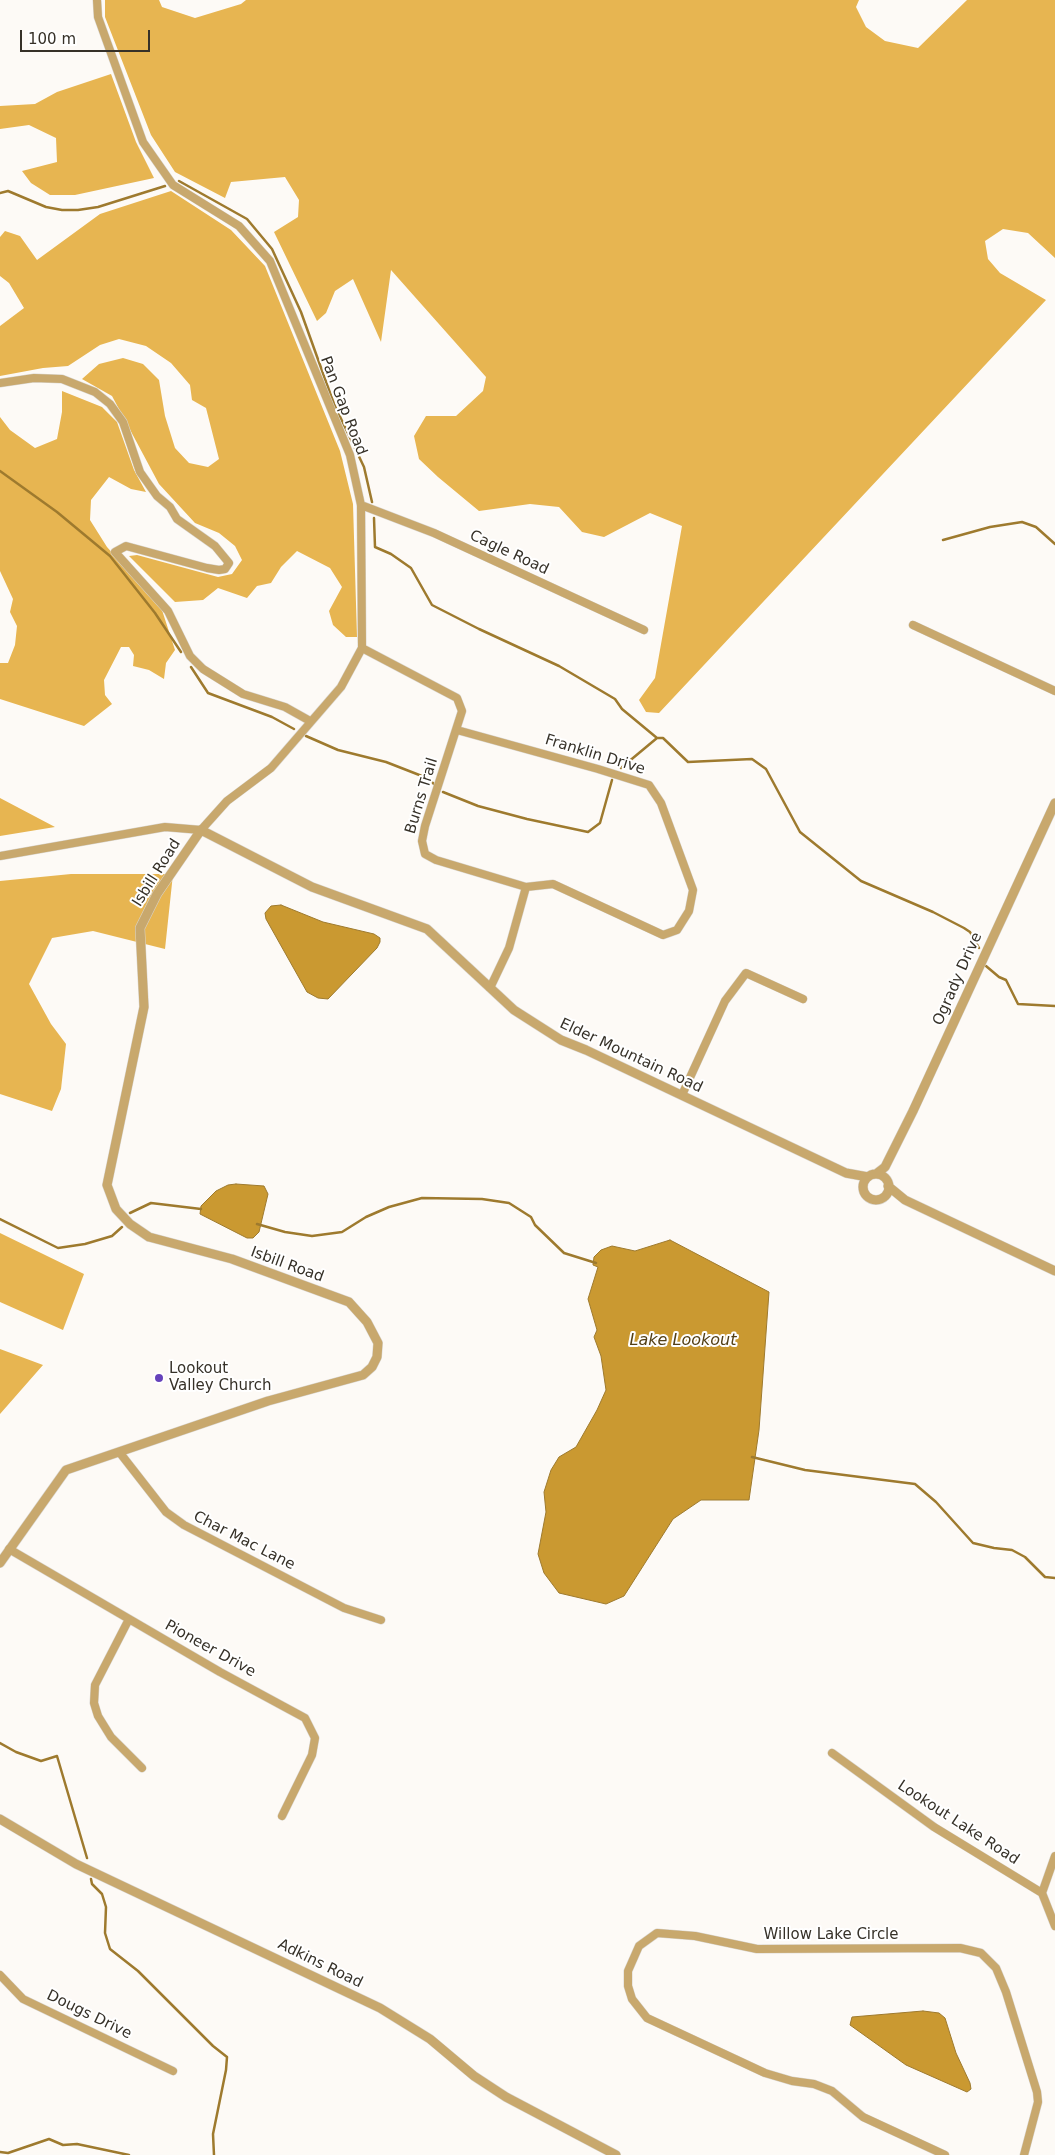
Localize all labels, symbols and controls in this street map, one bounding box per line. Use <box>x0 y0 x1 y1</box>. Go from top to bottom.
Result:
scale bar <box>22 20 152 52</box>
text: 100 m <box>28 30 76 48</box>
street label: Pan Gap Road <box>316 354 370 458</box>
street label: Cagle Road <box>467 527 551 579</box>
street label: Franklin Drive <box>543 731 647 779</box>
street label: Burns Trail <box>402 756 442 836</box>
street label: Isbill Road <box>129 836 185 910</box>
street label: Ogrady Drive <box>929 930 987 1028</box>
street label: Elder Mountain Road <box>557 1015 705 1097</box>
street label: Isbill Road <box>248 1243 326 1287</box>
water label: Lake Lookout <box>630 1331 736 1351</box>
place label: Lookout Valley Church <box>169 1360 272 1395</box>
marker: Lookout Valley Church <box>153 1372 165 1384</box>
street label: Char Mac Lane <box>190 1508 298 1574</box>
street label: Pioneer Drive <box>161 1617 259 1681</box>
street label: Lookout Lake Road <box>894 1777 1022 1869</box>
street label: Willow Lake Circle <box>763 1926 899 1944</box>
street label: Adkins Road <box>275 1936 365 1992</box>
street label: Dougs Drive <box>44 1987 134 2043</box>

